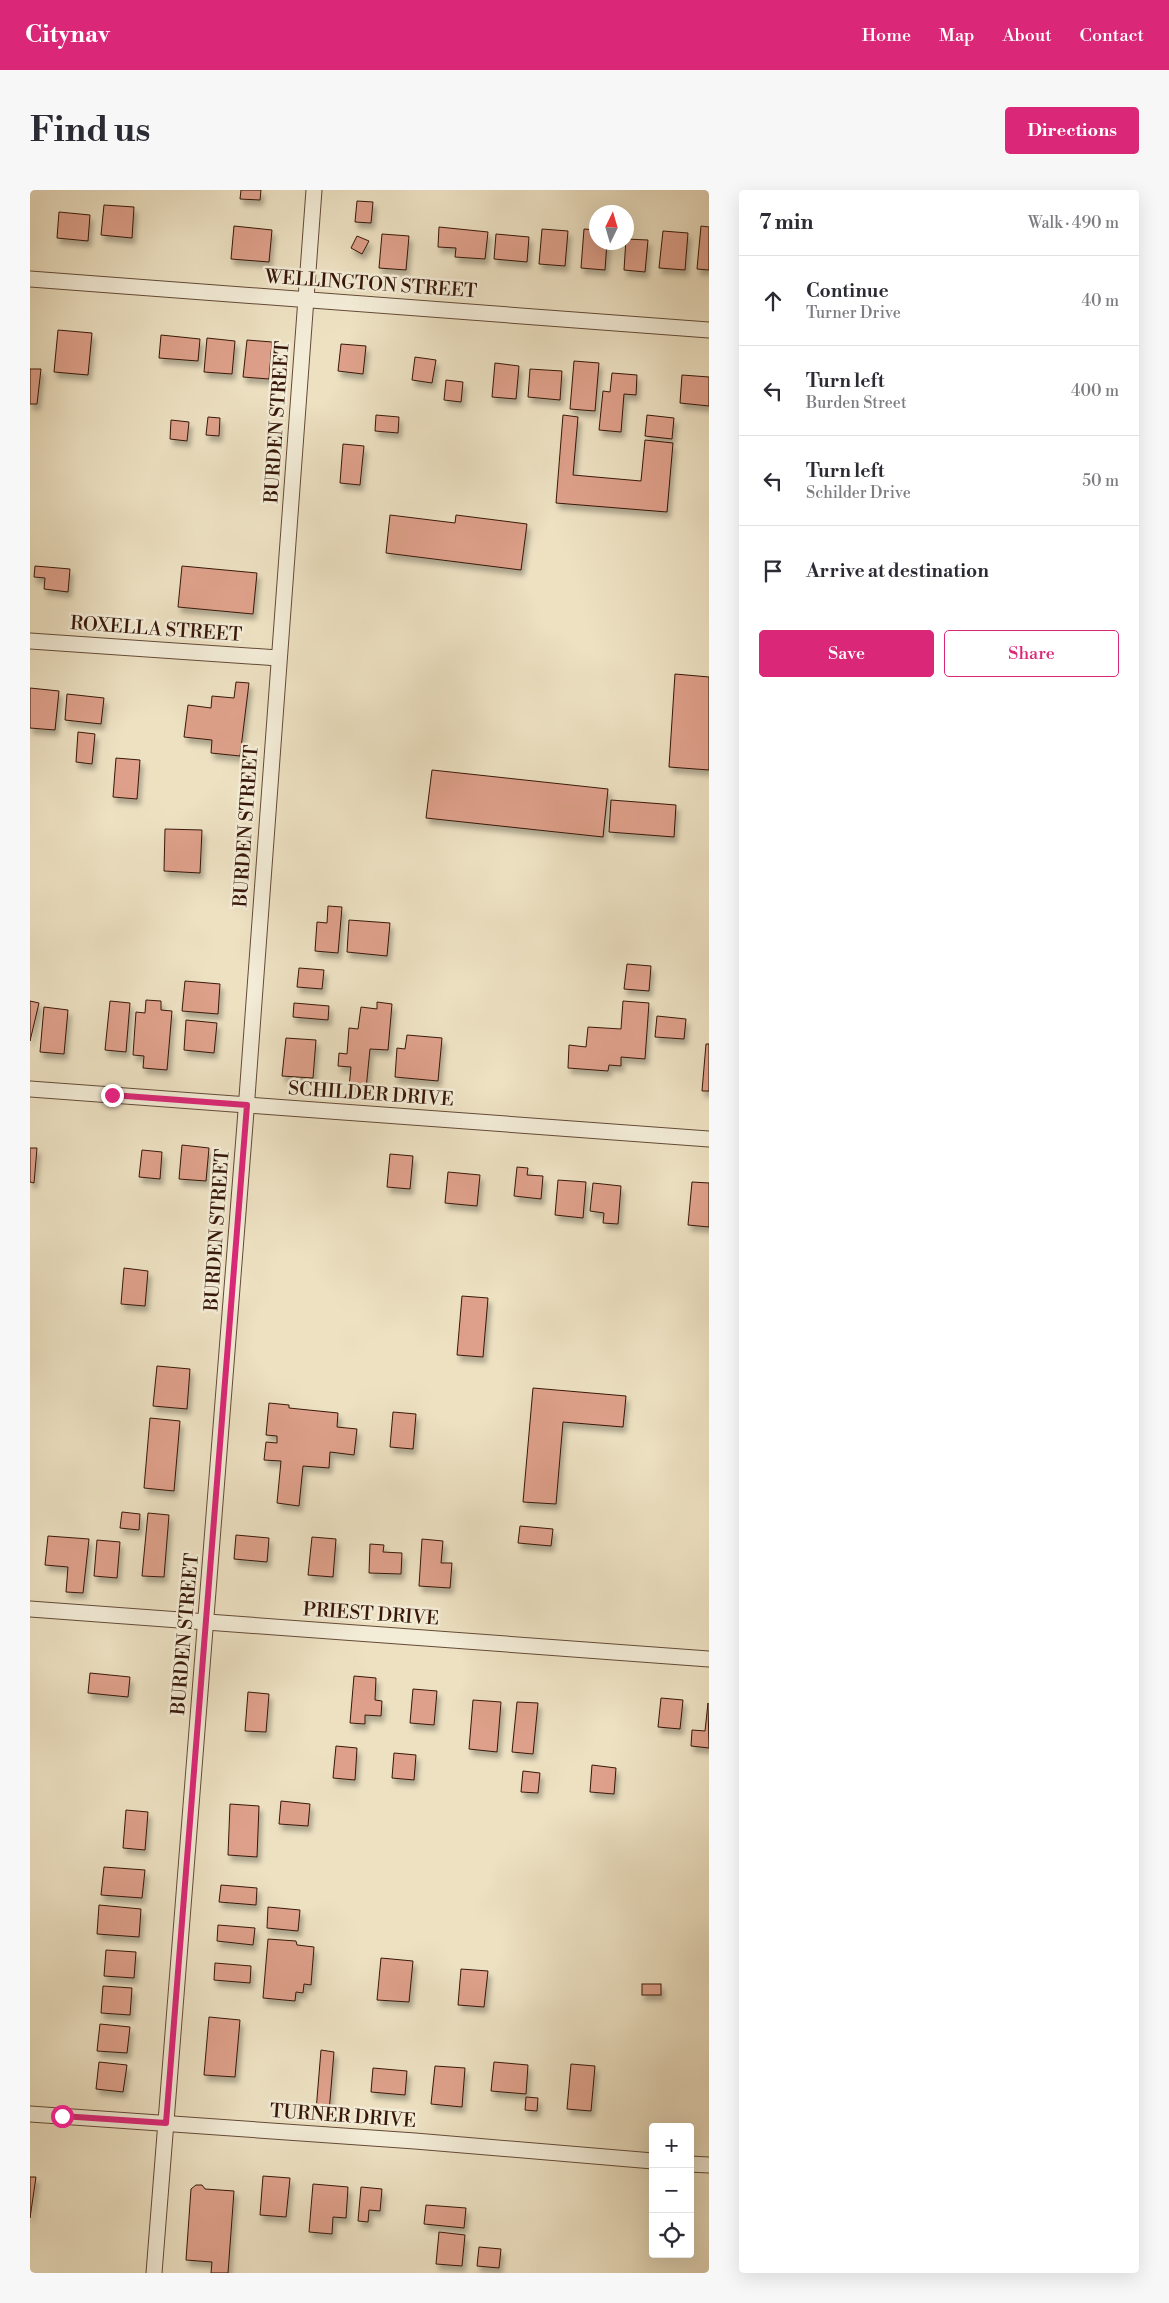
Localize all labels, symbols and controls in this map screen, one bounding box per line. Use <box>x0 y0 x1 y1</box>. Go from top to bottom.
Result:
text: Citynav <box>25 20 110 50</box>
text: Home <box>862 24 911 47</box>
text: Map <box>939 24 975 47</box>
text: About <box>1003 24 1052 47</box>
text: Contact <box>1080 24 1144 47</box>
button: Directions <box>1005 107 1139 154</box>
text: Find us <box>30 109 150 152</box>
north arrow <box>589 205 634 250</box>
text: 7 min <box>759 210 813 236</box>
text: Walk · 490 m <box>1028 213 1119 233</box>
street label: WELLINGTON STREET <box>263 265 478 303</box>
text: Continue <box>806 279 889 303</box>
icon: ahead <box>759 287 787 315</box>
text: 40 m <box>1082 291 1119 311</box>
text: Turner Drive <box>806 303 901 323</box>
street label: BURDEN STREET <box>259 340 295 505</box>
text: Turn left <box>806 369 885 393</box>
icon: left <box>759 377 787 405</box>
text: 400 m <box>1071 381 1119 401</box>
text: Burden Street <box>806 393 907 413</box>
text: Turn left <box>806 459 885 483</box>
icon: left <box>759 467 787 495</box>
text: 50 m <box>1082 471 1119 491</box>
text: Schilder Drive <box>806 483 911 503</box>
icon: arrive <box>759 557 787 585</box>
text: Arrive at destination <box>806 559 989 583</box>
street label: ROXELLA STREET <box>69 611 243 647</box>
button: Save <box>759 630 934 677</box>
button: Share <box>944 630 1119 677</box>
street label: BURDEN STREET <box>228 744 264 909</box>
street label: SCHILDER DRIVE <box>287 1076 455 1112</box>
route end <box>101 1084 124 1107</box>
street label: BURDEN STREET <box>199 1148 235 1313</box>
street label: BURDEN STREET <box>166 1552 204 1717</box>
street label: PRIEST DRIVE <box>302 1597 440 1631</box>
street label: TURNER DRIVE <box>269 2099 417 2133</box>
route start <box>51 2105 74 2128</box>
map controls <box>649 2123 694 2258</box>
button: + <box>649 2123 694 2168</box>
button: − <box>649 2168 694 2213</box>
button: locate <box>649 2213 694 2258</box>

